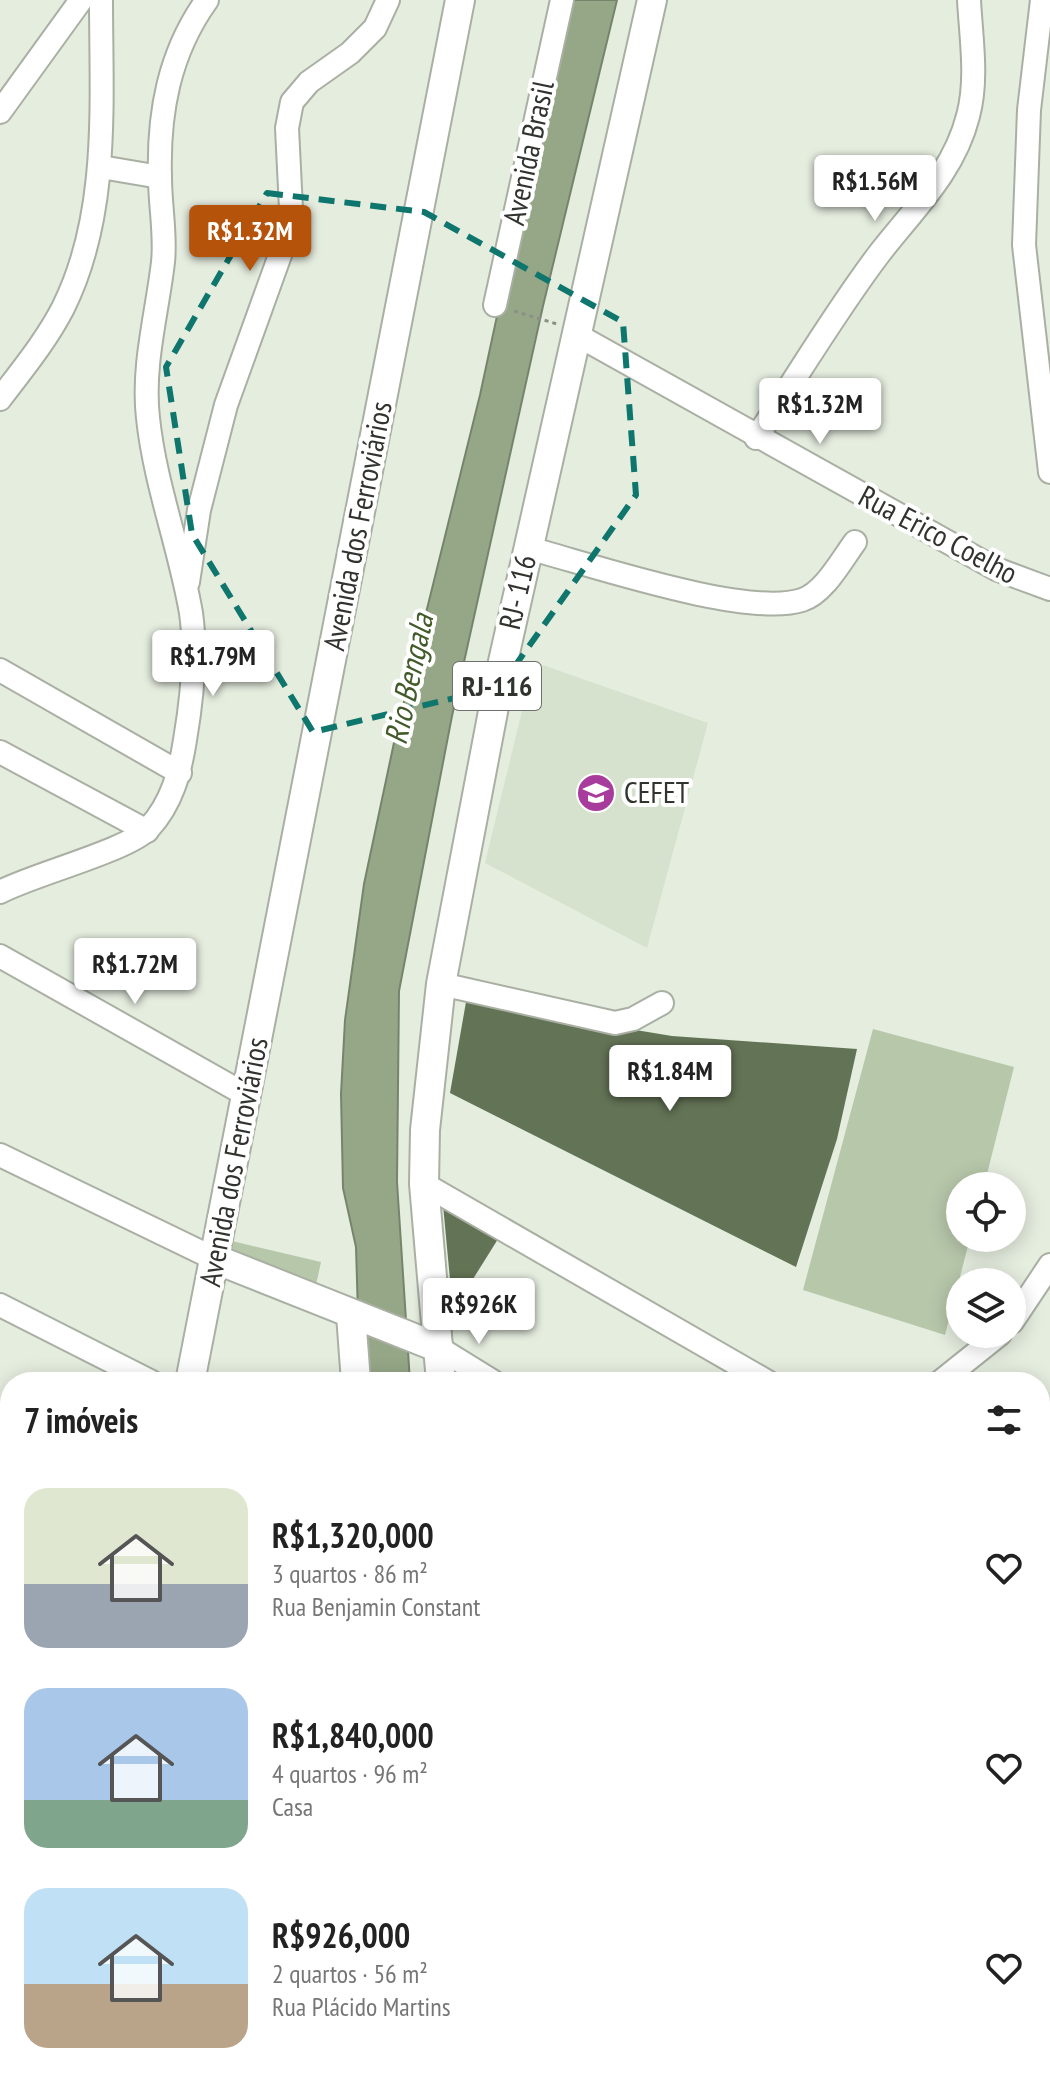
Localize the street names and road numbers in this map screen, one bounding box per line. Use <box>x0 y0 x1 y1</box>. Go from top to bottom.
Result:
street label: Avenida Brasil <box>493 77 562 228</box>
street label: Avenida dos Ferroviários <box>313 398 400 653</box>
street label: Rua Erico Coelho <box>853 476 1025 592</box>
street label: RJ- 116 <box>489 551 544 633</box>
road number: RJ-116 <box>453 662 541 710</box>
street label: Avenida dos Ferroviários <box>189 1034 276 1289</box>

